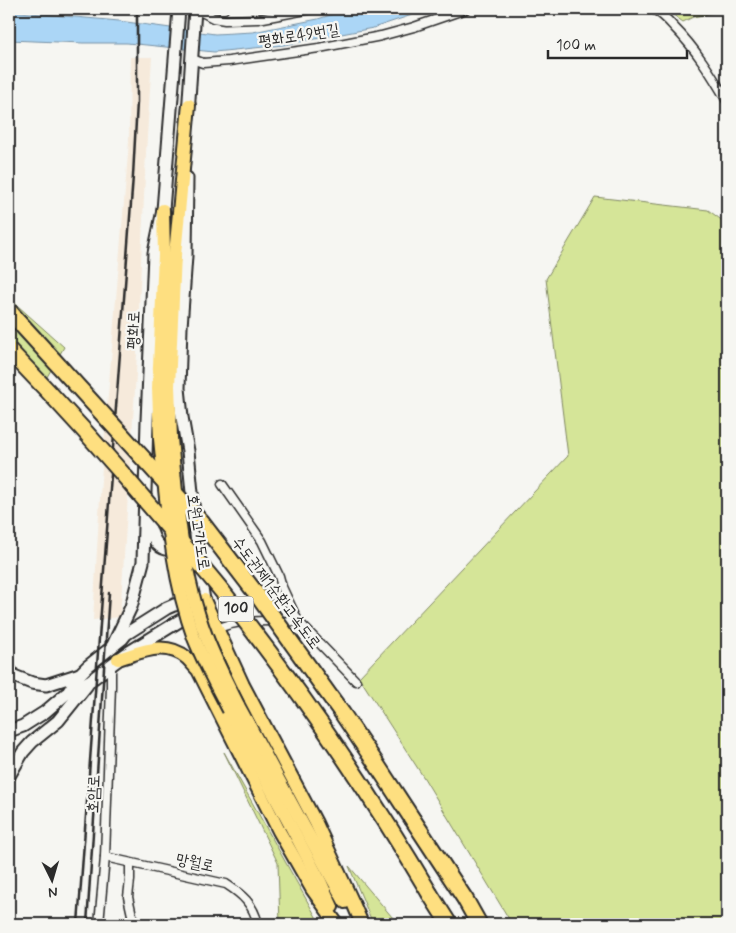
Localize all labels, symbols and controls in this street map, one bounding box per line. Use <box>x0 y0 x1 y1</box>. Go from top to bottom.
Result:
street label: 평화로49번길 <box>257 19 341 53</box>
scale bar <box>548 28 687 60</box>
text: 100 m <box>556 36 596 56</box>
street label: 평화로 <box>123 310 145 350</box>
street label: 호원고가도로 <box>182 492 214 572</box>
street label: 수도권제1순환고속도로 <box>227 532 325 654</box>
road number: 100 <box>218 596 254 622</box>
street label: 호암로 <box>83 774 105 814</box>
street label: 망월로 <box>174 849 216 877</box>
north arrow <box>28 856 78 906</box>
text: N <box>48 883 58 901</box>

